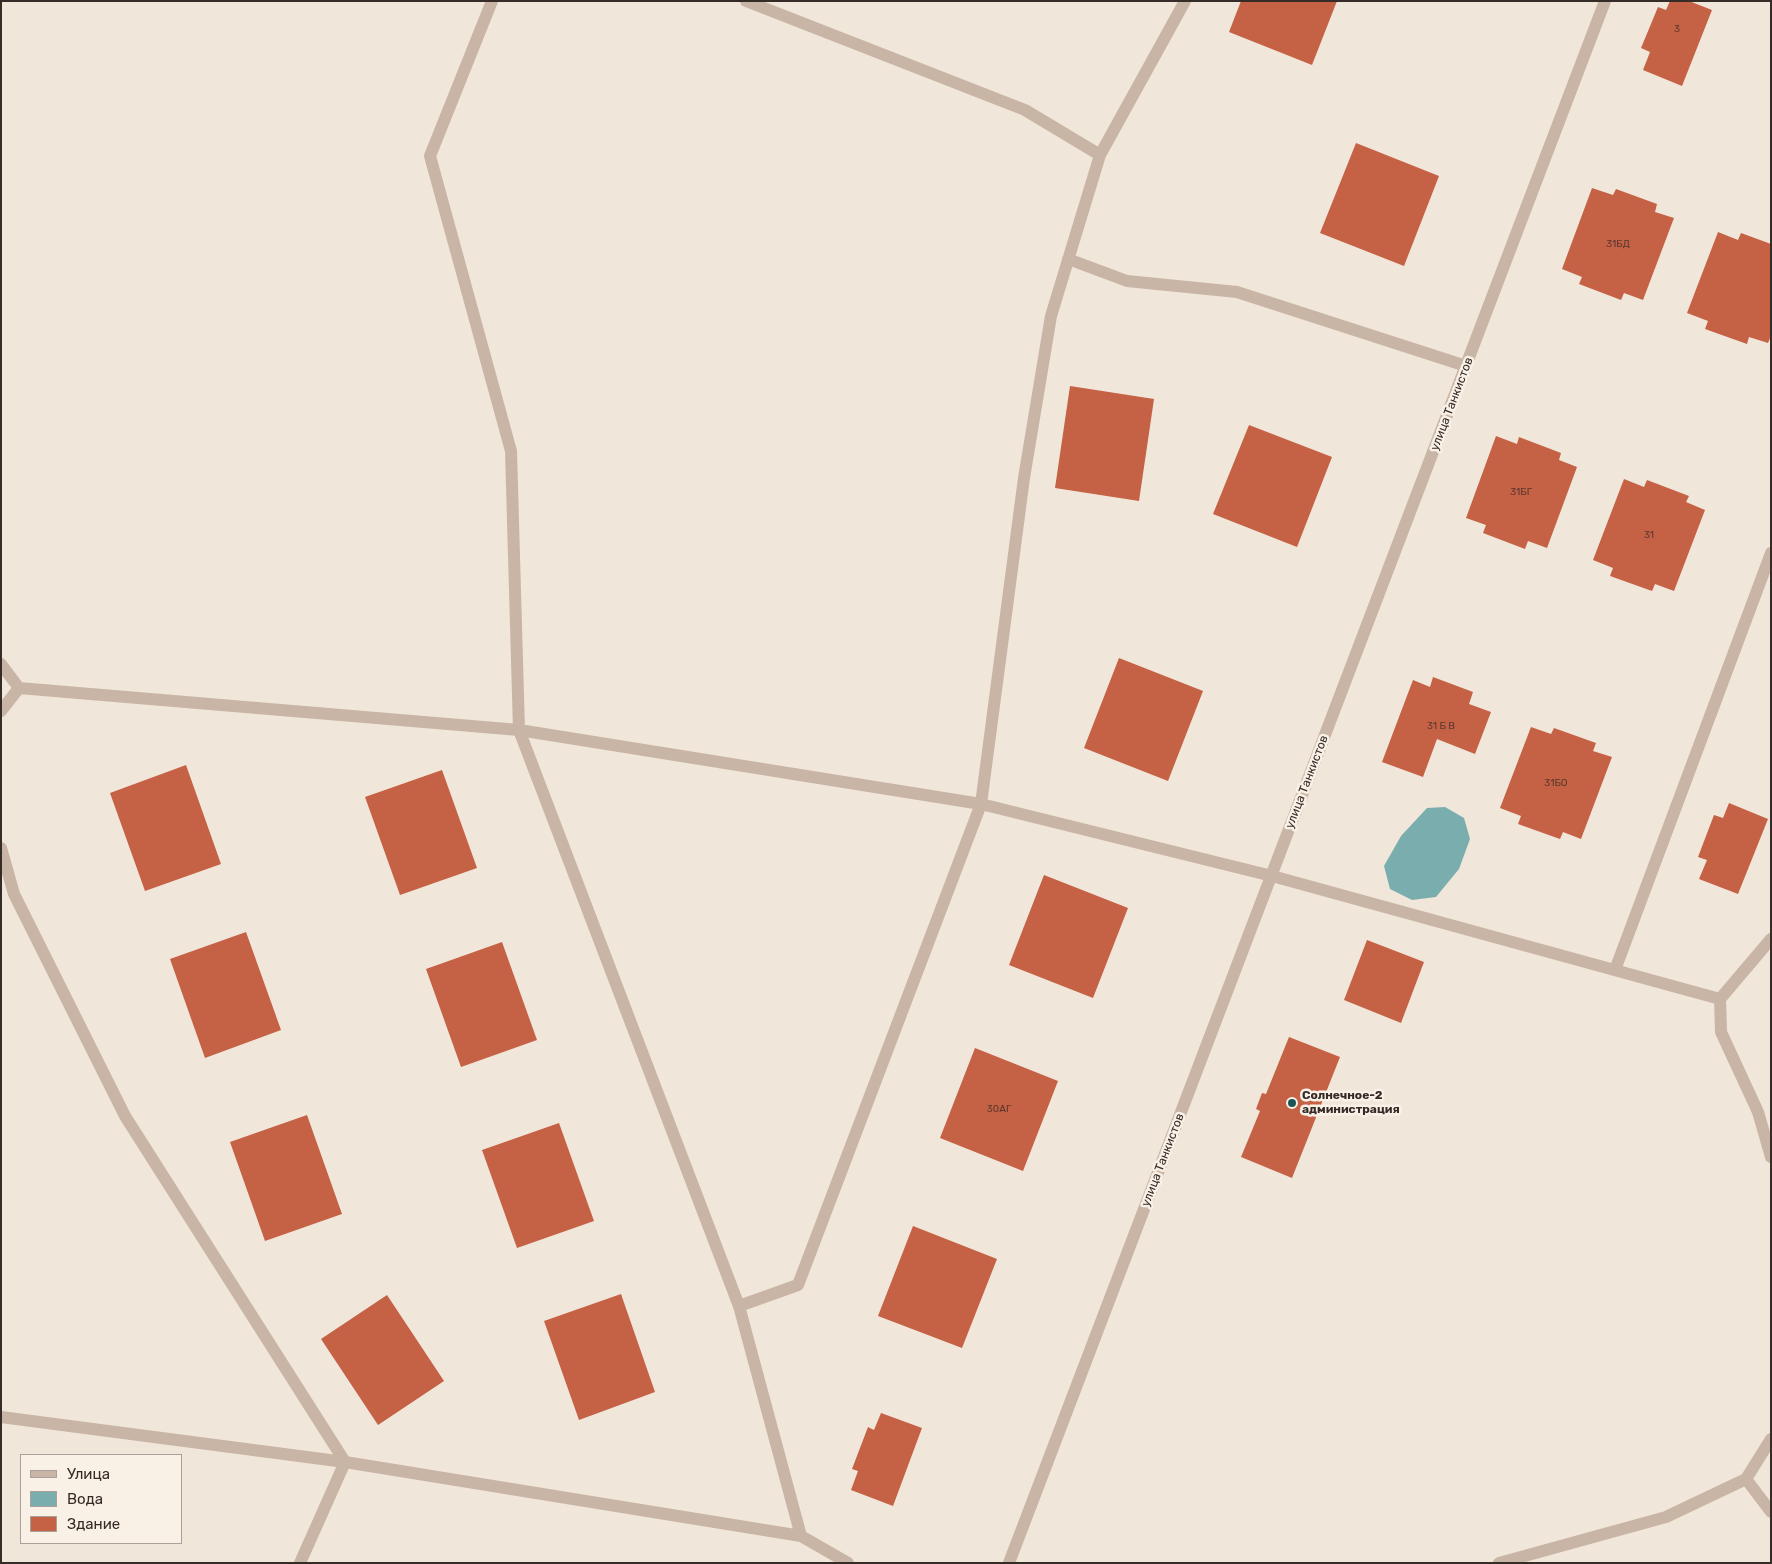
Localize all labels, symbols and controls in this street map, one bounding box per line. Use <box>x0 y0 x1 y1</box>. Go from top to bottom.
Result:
house number: 3 <box>1674 23 1680 35</box>
house number: 31БД <box>1606 238 1630 250</box>
street label: улица Танкистов <box>1428 355 1476 453</box>
house number: 31БГ <box>1510 486 1532 498</box>
house number: 31 <box>1644 529 1654 541</box>
house number: 31 Б В <box>1427 720 1455 732</box>
street label: улица Танкистов <box>1283 733 1331 831</box>
house number: 31БО <box>1544 777 1568 789</box>
place label: Солнечное-2 администрация <box>1302 1089 1400 1117</box>
marker: Солнечное-2 администрация <box>1286 1097 1298 1109</box>
house number: 30АГ <box>987 1103 1011 1115</box>
street label: улица Танкистов <box>1139 1111 1187 1209</box>
legend <box>20 1454 182 1544</box>
text: Улица <box>67 1465 110 1483</box>
text: Вода <box>67 1490 103 1508</box>
text: Здание <box>67 1515 120 1533</box>

